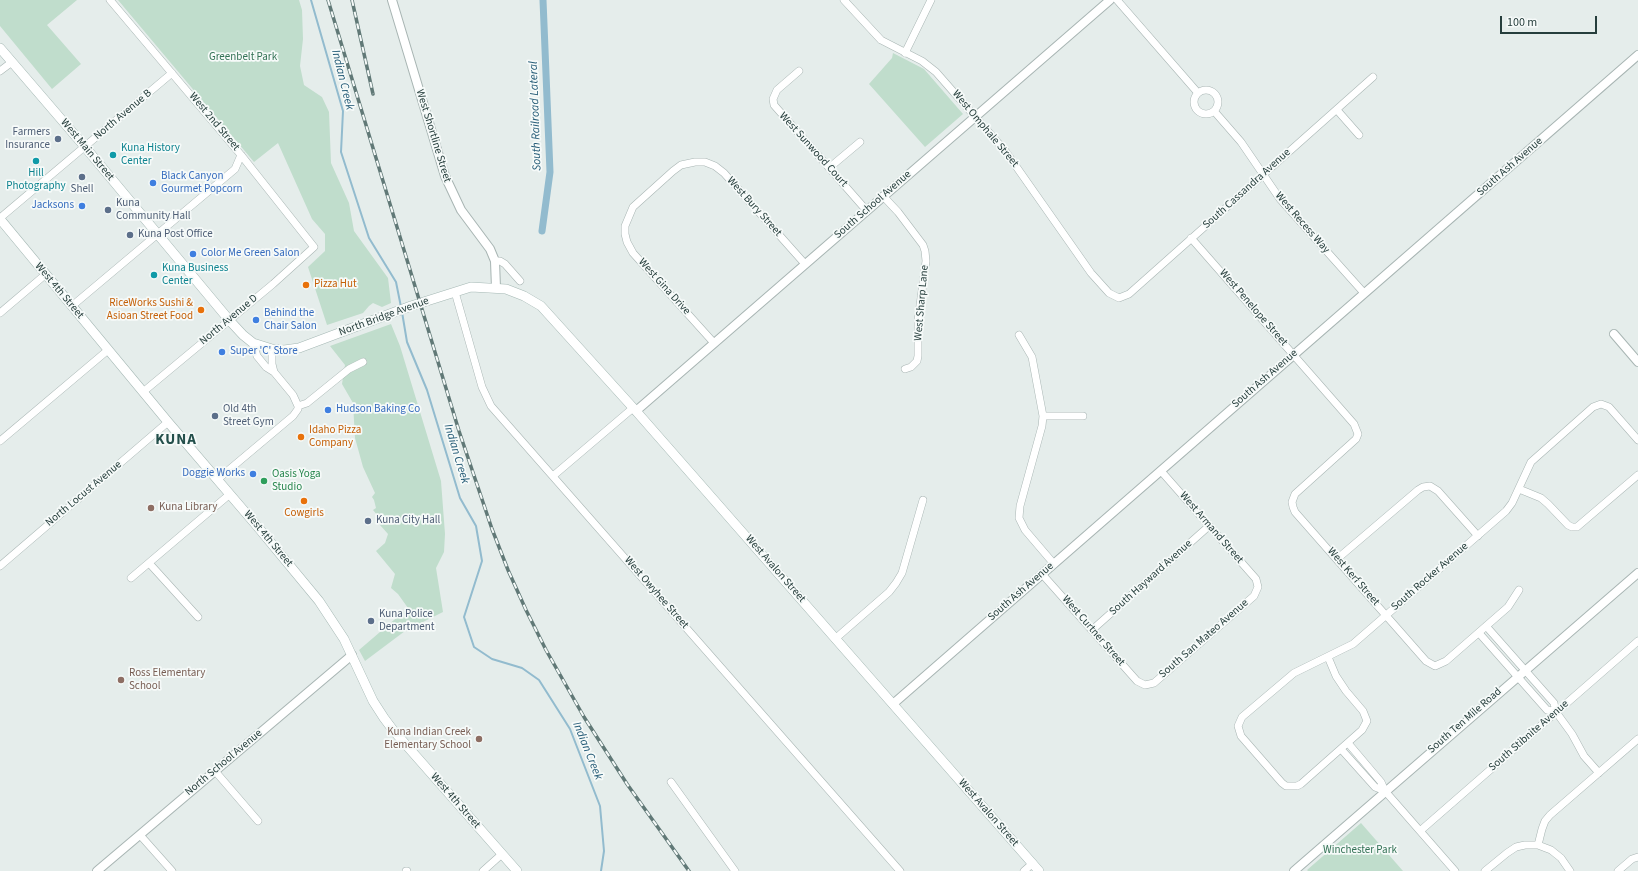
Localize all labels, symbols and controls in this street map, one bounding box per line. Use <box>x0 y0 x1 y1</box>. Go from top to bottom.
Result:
scale bar <box>1502 8 1599 34</box>
text: 100 m <box>1507 14 1537 31</box>
water label: Indian Creek <box>328 48 356 112</box>
park label: Greenbelt Park <box>209 51 277 65</box>
water label: South Railroad Lateral <box>527 61 545 171</box>
street label: North Avenue B <box>91 87 155 143</box>
street label: West Shortline Street <box>413 88 453 184</box>
street label: West Omphale Street <box>949 88 1021 170</box>
street label: West 2nd Street <box>186 90 242 154</box>
street label: West Sunwood Court <box>776 110 850 190</box>
street label: West Main Street <box>57 116 117 184</box>
place label: Farmers Insurance <box>5 126 50 152</box>
marker: Farmers Insurance <box>53 134 63 144</box>
street label: South Ash Avenue <box>1474 135 1546 199</box>
place label: Kuna History Center <box>121 142 180 168</box>
street label: South Cassandra Avenue <box>1200 146 1294 232</box>
marker: Kuna History Center <box>108 150 118 160</box>
marker: Hill Photography <box>31 156 41 166</box>
place label: Hill Photography <box>6 167 66 193</box>
street label: South School Avenue <box>832 168 914 242</box>
place label: Black Canyon Gourmet Popcorn <box>161 170 243 196</box>
marker: Shell <box>77 172 87 182</box>
street label: West Bury Street <box>724 174 784 240</box>
marker: Black Canyon Gourmet Popcorn <box>148 178 158 188</box>
place label: Shell <box>71 183 93 197</box>
street label: West Recess Way <box>1272 190 1332 256</box>
place label: Kuna Community Hall <box>116 197 191 223</box>
place label: Jacksons <box>32 199 74 213</box>
marker: Jacksons <box>77 201 87 211</box>
marker: Kuna Community Hall <box>103 205 113 215</box>
place label: Kuna Post Office <box>138 228 213 242</box>
marker: Kuna Post Office <box>125 230 135 240</box>
place label: Color Me Green Salon <box>201 247 300 261</box>
marker: Color Me Green Salon <box>188 249 198 259</box>
street label: West Gina Drive <box>635 256 693 318</box>
street label: West 4th Street <box>32 260 86 322</box>
place label: Kuna Business Center <box>162 262 228 288</box>
street label: West Sharp Lane <box>912 264 932 342</box>
street label: West Penelope Street <box>1216 267 1290 349</box>
marker: Kuna Business Center <box>149 270 159 280</box>
place label: Pizza Hut <box>314 278 357 292</box>
marker: Pizza Hut <box>301 280 311 290</box>
street label: North Avenue D <box>197 292 261 348</box>
street label: North Bridge Avenue <box>337 295 431 339</box>
place label: RiceWorks Sushi & Asioan Street Food <box>107 297 193 323</box>
marker: RiceWorks Sushi & Asioan Street Food <box>196 305 206 315</box>
place label: Behind the Chair Salon <box>264 307 317 333</box>
marker: Behind the Chair Salon <box>251 315 261 325</box>
place label: Super 'C' Store <box>230 345 298 359</box>
marker: Super 'C' Store <box>217 347 227 357</box>
street label: South Ash Avenue <box>1229 347 1301 411</box>
place label: Old 4th Street Gym <box>223 403 274 429</box>
place label: Hudson Baking Co <box>336 403 420 417</box>
marker: Hudson Baking Co <box>323 405 333 415</box>
marker: Old 4th Street Gym <box>210 411 220 421</box>
water label: Indian Creek <box>440 422 472 486</box>
place label: Idaho Pizza Company <box>309 424 361 450</box>
district label: KUNA <box>155 432 197 450</box>
marker: Idaho Pizza Company <box>296 432 306 442</box>
street label: North Locust Avenue <box>43 458 125 530</box>
place label: Doggie Works <box>182 467 245 481</box>
place label: Oasis Yoga Studio <box>272 468 321 494</box>
marker: Doggie Works <box>248 469 258 479</box>
marker: Oasis Yoga Studio <box>259 476 269 486</box>
street label: West Armand Street <box>1176 489 1246 567</box>
marker: Cowgirls <box>299 496 309 506</box>
place label: Kuna Library <box>159 501 217 515</box>
marker: Kuna Library <box>146 503 156 513</box>
place label: Cowgirls <box>284 507 324 521</box>
street label: West 4th Street <box>241 508 295 570</box>
place label: Kuna City Hall <box>376 514 440 528</box>
marker: Kuna City Hall <box>363 516 373 526</box>
street label: West Avalon Street <box>742 532 808 606</box>
street label: South Hayward Avenue <box>1107 537 1195 619</box>
street label: South Rocker Avenue <box>1389 540 1471 614</box>
street label: West Kerf Street <box>1324 545 1382 609</box>
street label: West Owyhee Street <box>621 554 691 632</box>
street label: South Ash Avenue <box>985 560 1057 624</box>
street label: West Curtner Street <box>1059 593 1127 669</box>
street label: South San Mateo Avenue <box>1157 597 1251 681</box>
place label: Kuna Police Department <box>379 608 435 634</box>
marker: Kuna Police Department <box>366 616 376 626</box>
place label: Ross Elementary School <box>129 667 205 693</box>
marker: Ross Elementary School <box>116 675 126 685</box>
street label: South Ten Mile Road <box>1425 685 1505 757</box>
street label: South Stibnite Avenue <box>1486 698 1572 774</box>
water label: Indian Creek <box>569 720 605 782</box>
place label: Kuna Indian Creek Elementary School <box>384 726 471 752</box>
street label: North School Avenue <box>183 727 265 799</box>
marker: Kuna Indian Creek Elementary School <box>474 734 484 744</box>
street label: West 4th Street <box>427 771 483 831</box>
street label: West Avalon Street <box>955 776 1021 850</box>
park label: Winchester Park <box>1323 844 1397 858</box>

